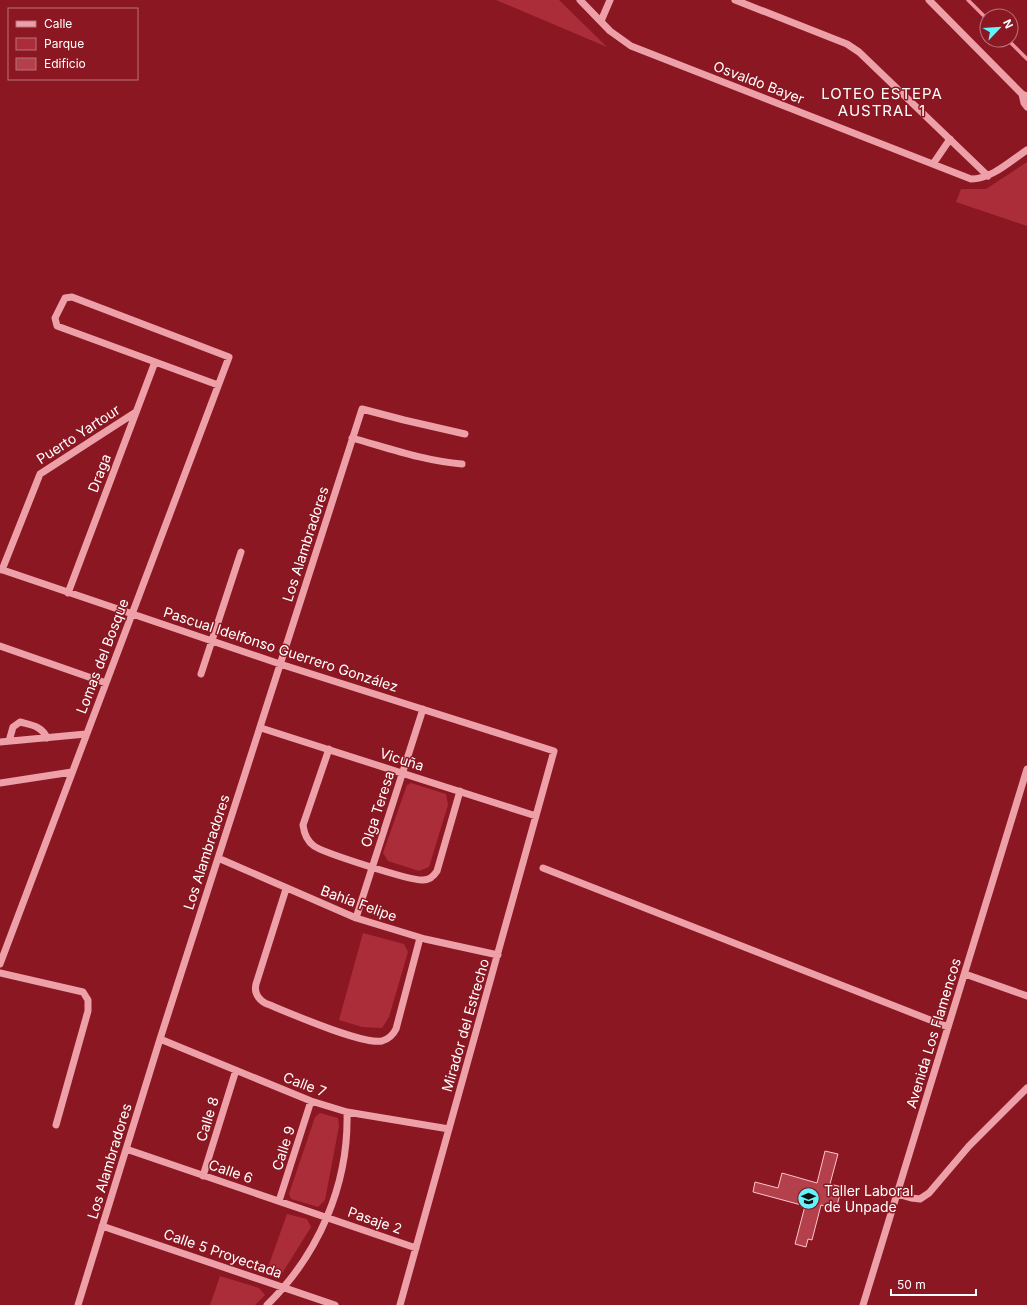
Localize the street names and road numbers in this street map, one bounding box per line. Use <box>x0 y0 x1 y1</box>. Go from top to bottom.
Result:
street label: Osvaldo Bayer <box>711 57 807 107</box>
street label: Puerto Yartour <box>33 401 123 467</box>
street label: Draga <box>84 451 114 495</box>
street label: Los Alambradores <box>278 484 332 604</box>
street label: Lomas del Bosque <box>72 596 132 716</box>
street label: Pascual Idelfonso Guerrero González <box>162 603 400 695</box>
street label: Vicuña <box>378 744 426 774</box>
street label: Olga Teresa <box>357 769 397 849</box>
street label: Los Alambradores <box>179 792 233 912</box>
street label: Bahía Felipe <box>319 881 399 925</box>
street label: Mirador del Estrecho <box>438 956 492 1094</box>
street label: Avenida Los Flamencos <box>902 956 964 1110</box>
street label: Calle 7 <box>281 1068 329 1100</box>
street label: Calle 8 <box>192 1095 222 1143</box>
street label: Los Alambradores <box>83 1101 135 1221</box>
street label: Calle 9 <box>268 1124 298 1172</box>
street label: Calle 6 <box>207 1156 255 1186</box>
street label: Pasaje 2 <box>346 1203 404 1237</box>
street label: Calle 5 Proyectada <box>162 1225 284 1281</box>

